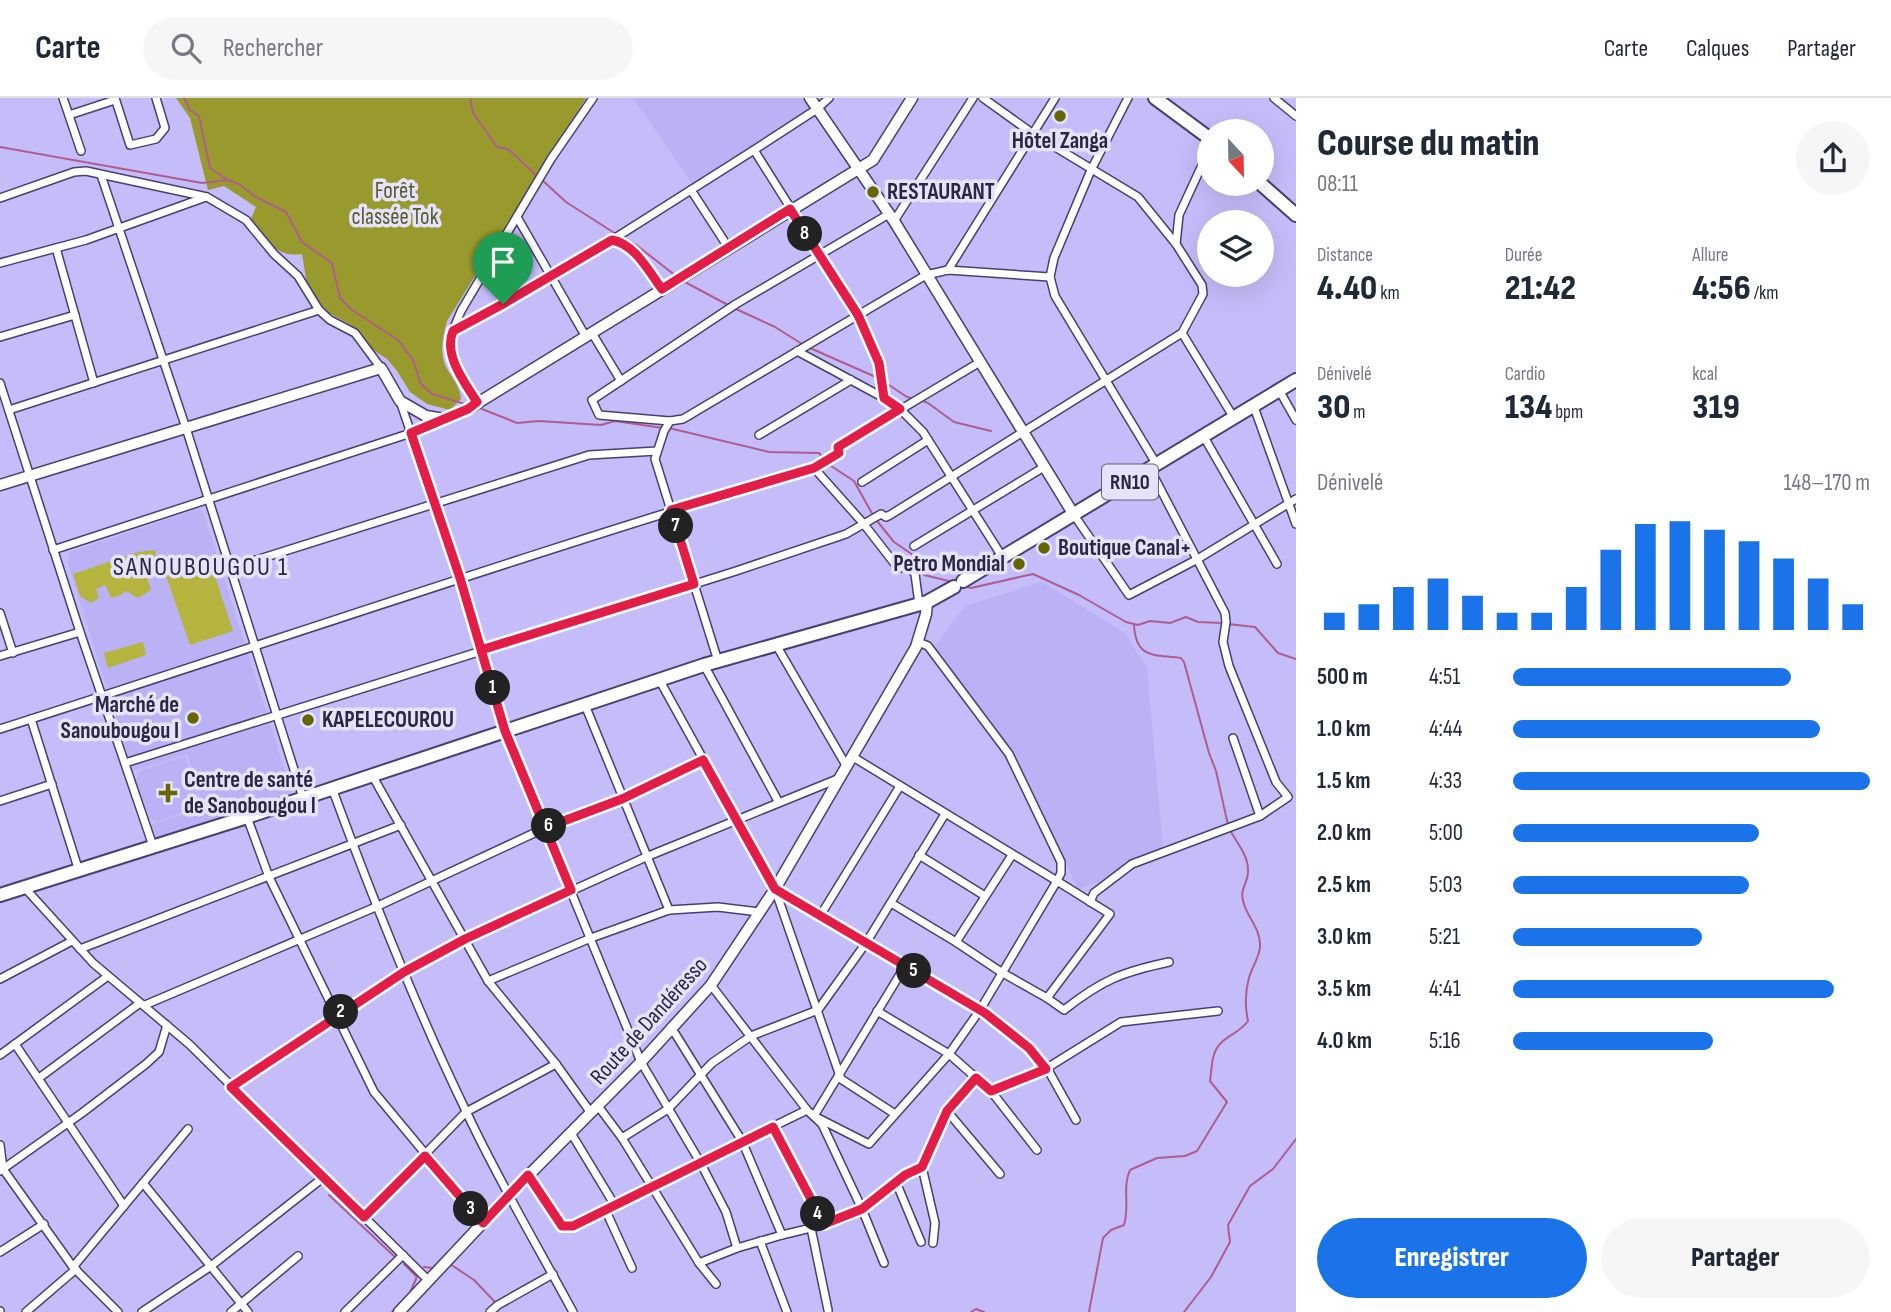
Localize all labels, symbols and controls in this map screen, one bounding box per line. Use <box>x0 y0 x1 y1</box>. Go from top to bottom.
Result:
search box <box>143 17 633 80</box>
text: Carte <box>35 28 101 68</box>
icon: search <box>167 29 205 67</box>
text: Rechercher <box>223 33 323 64</box>
text: Carte <box>1604 34 1648 63</box>
text: Calques <box>1686 34 1749 63</box>
text: Partager <box>1787 34 1856 63</box>
marker: Hôtel Zanga <box>1052 108 1068 124</box>
north arrow <box>1197 119 1274 196</box>
map controls <box>1197 119 1274 287</box>
text: Course du matin <box>1317 121 1540 166</box>
button: share <box>1796 121 1870 195</box>
place label: Hôtel Zanga <box>1012 127 1108 155</box>
text: 08:11 <box>1317 170 1358 198</box>
park label: Forêt classée Tok <box>352 177 439 231</box>
place label: RESTAURANT <box>887 178 995 206</box>
marker: RESTAURANT <box>865 184 881 200</box>
button: layers <box>1197 210 1274 287</box>
pin: 8 <box>788 216 822 252</box>
text: 8 <box>800 222 809 245</box>
pin <box>473 232 533 304</box>
icon: arrive <box>484 243 522 281</box>
text: Distance <box>1317 244 1373 267</box>
text: Durée <box>1505 244 1542 267</box>
text: Allure <box>1692 244 1729 267</box>
text: 4.40 <box>1317 267 1377 310</box>
text: 21:42 <box>1505 267 1576 310</box>
text: 4:56 <box>1692 267 1751 310</box>
text: km <box>1377 282 1400 305</box>
text: /km <box>1751 282 1778 305</box>
text: Dénivelé <box>1317 363 1372 386</box>
text: Cardio <box>1505 363 1545 386</box>
text: kcal <box>1692 363 1717 386</box>
text: 30 <box>1317 386 1350 429</box>
text: 134 <box>1505 386 1552 429</box>
text: 319 <box>1692 386 1740 429</box>
text: m <box>1350 401 1366 424</box>
text: bpm <box>1552 401 1583 424</box>
road number: RN10 <box>1102 464 1158 500</box>
text: Dénivelé <box>1317 469 1383 497</box>
text: 148–170 m <box>1784 469 1870 497</box>
pin: 7 <box>658 508 694 544</box>
text: 7 <box>671 514 680 537</box>
place label: Boutique Canal+ <box>1058 534 1191 562</box>
marker: Boutique Canal+ <box>1036 540 1052 556</box>
place label: Petro Mondial <box>893 550 1005 578</box>
district label: SANOUBOUGOU 1 <box>113 552 289 583</box>
marker: Petro Mondial <box>1011 556 1027 572</box>
text: 500 m <box>1317 663 1368 691</box>
text: 4:51 <box>1429 663 1460 691</box>
pin: 1 <box>476 670 510 706</box>
text: 1 <box>489 676 496 699</box>
place label: Marché de Sanoubougou I <box>61 691 179 745</box>
place label: KAPELECOUROU <box>322 706 454 734</box>
marker: Marché de Sanoubougou I <box>185 710 201 726</box>
marker: KAPELECOUROU <box>300 712 316 728</box>
text: 1.0 km <box>1317 715 1371 743</box>
text: 4:44 <box>1429 715 1462 743</box>
place label: Centre de santé de Sanobougou I <box>184 766 316 820</box>
text: 1.5 km <box>1317 767 1370 795</box>
text: 4:33 <box>1429 767 1462 795</box>
marker: Centre de santé de Sanobougou I <box>158 783 178 803</box>
pin: 6 <box>532 808 566 844</box>
text: 6 <box>544 814 553 837</box>
text: 2.0 km <box>1317 819 1371 847</box>
text: 5:00 <box>1429 819 1463 847</box>
text: 2.5 km <box>1317 871 1371 899</box>
text: 5:03 <box>1429 871 1462 899</box>
text: 3.0 km <box>1317 923 1372 951</box>
text: 5:21 <box>1429 923 1460 951</box>
street label: Route de Dandéresso <box>584 952 714 1090</box>
pin: 5 <box>897 954 932 988</box>
text: 5 <box>909 959 918 982</box>
text: 3.5 km <box>1317 975 1371 1003</box>
text: 4:41 <box>1429 975 1461 1003</box>
pin: 2 <box>324 995 358 1030</box>
text: 2 <box>336 1000 345 1023</box>
text: 4.0 km <box>1317 1027 1372 1055</box>
text: 5:16 <box>1429 1027 1461 1055</box>
pin: 3 <box>454 1192 489 1226</box>
pin: 4 <box>800 1196 836 1232</box>
text: 3 <box>466 1197 475 1220</box>
text: 4 <box>813 1202 822 1225</box>
button: Enregistrer <box>1317 1218 1587 1298</box>
button: Partager <box>1601 1218 1870 1298</box>

